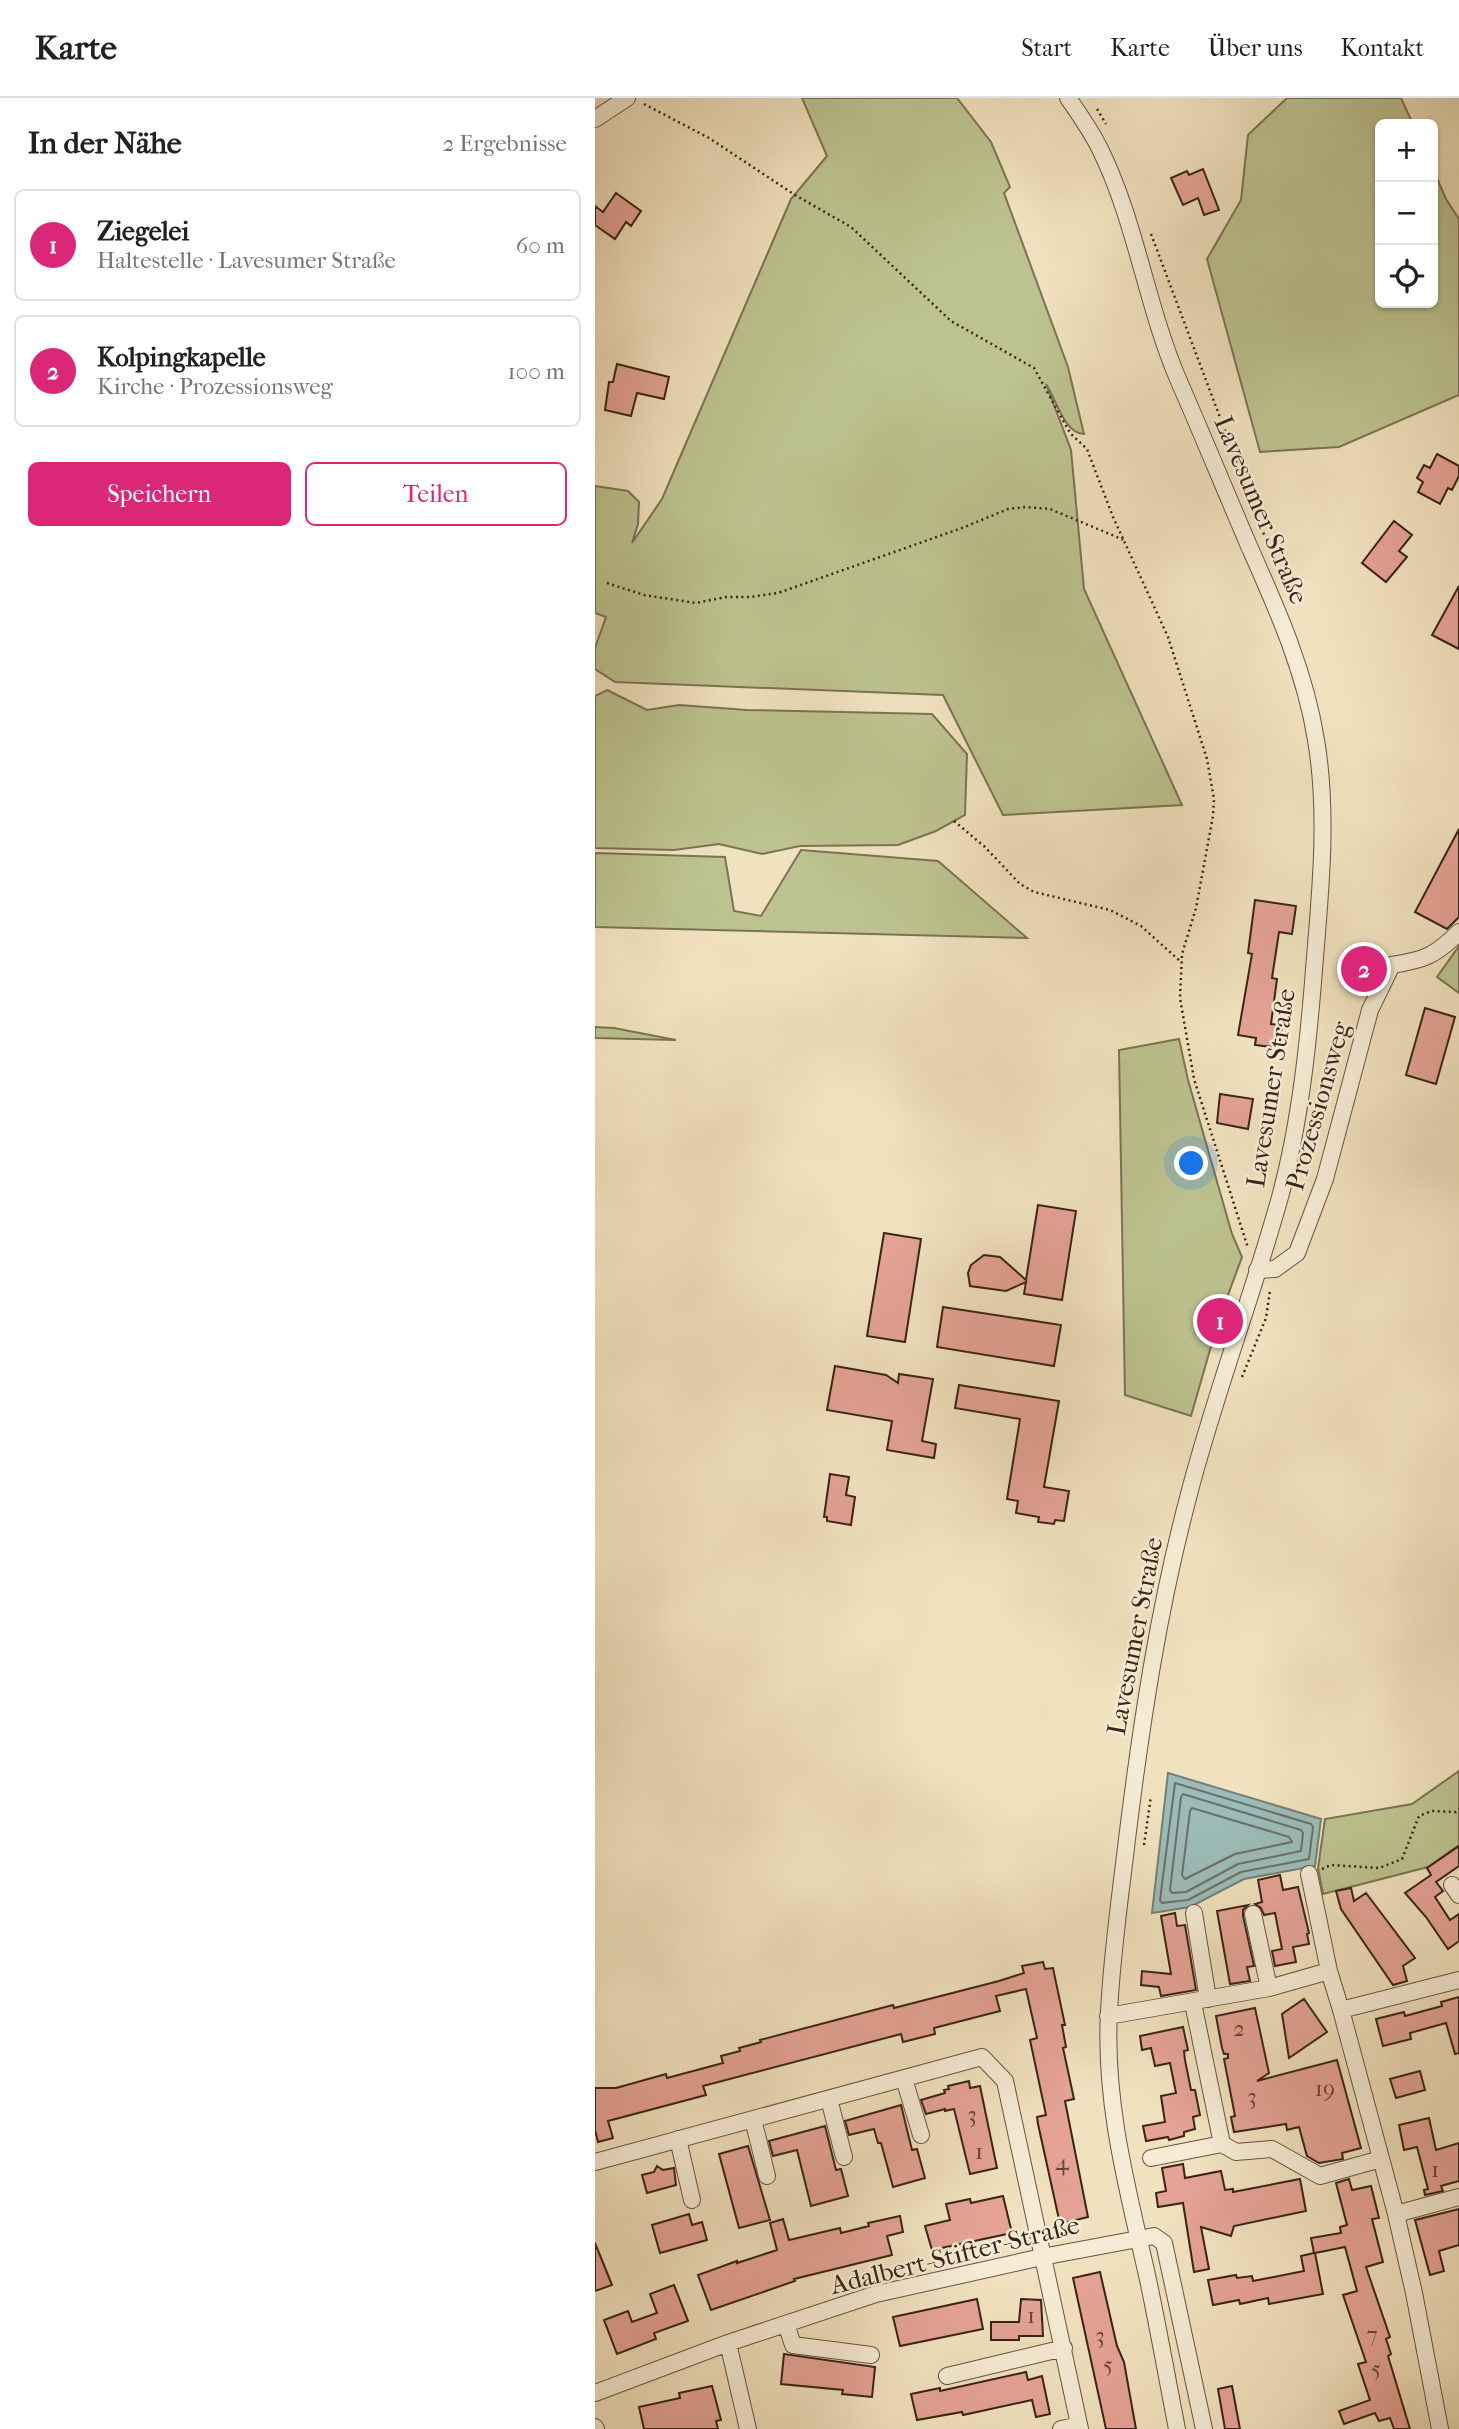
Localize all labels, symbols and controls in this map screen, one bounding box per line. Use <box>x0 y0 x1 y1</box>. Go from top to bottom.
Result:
text: Karte <box>35 29 117 68</box>
text: Start <box>1021 34 1072 62</box>
text: Karte <box>1110 34 1170 62</box>
text: Über uns <box>1208 34 1303 62</box>
text: Kontakt <box>1341 34 1424 62</box>
map controls <box>1375 119 1438 308</box>
button: + <box>1375 119 1438 182</box>
text: In der Nähe <box>28 126 182 161</box>
text: 2 Ergebnisse <box>442 130 567 157</box>
button: − <box>1375 182 1438 245</box>
text: Ziegelei <box>97 216 189 247</box>
text: 1 <box>49 232 57 259</box>
text: 60 m <box>516 232 565 259</box>
button: locate <box>1375 245 1438 308</box>
text: Haltestelle · Lavesumer Straße <box>97 247 396 274</box>
text: Kolpingkapelle <box>97 342 266 373</box>
text: 2 <box>47 358 59 385</box>
text: 100 m <box>507 358 565 385</box>
text: Kirche · Prozessionsweg <box>97 373 333 400</box>
street label: Lavesumer Straße <box>1207 411 1315 609</box>
button: Speichern <box>28 462 291 526</box>
button: Teilen <box>305 462 567 526</box>
pin: 2 <box>1341 943 1387 995</box>
street label: Lavesumer Straße <box>1240 986 1302 1190</box>
street label: Prozessionsweg <box>1279 1017 1357 1194</box>
your location <box>1174 1146 1208 1180</box>
pin: 1 <box>1197 1295 1243 1347</box>
street label: Lavesumer Straße <box>1101 1534 1169 1738</box>
house number: 2 <box>1233 2015 1245 2042</box>
house number: 19 <box>1315 2075 1335 2102</box>
house number: 3 <box>1247 2083 1257 2110</box>
house number: 3 <box>967 2101 977 2128</box>
house number: 1 <box>975 2138 983 2165</box>
house number: 4 <box>1055 2149 1070 2176</box>
house number: 1 <box>1431 2156 1439 2183</box>
street label: Adalbert-Stifter-Straße <box>826 2209 1083 2301</box>
house number: 1 <box>1027 2302 1035 2329</box>
house number: 7 <box>1366 2321 1378 2348</box>
house number: 3 <box>1095 2322 1105 2349</box>
house number: 5 <box>1103 2351 1113 2378</box>
house number: 5 <box>1371 2355 1381 2382</box>

